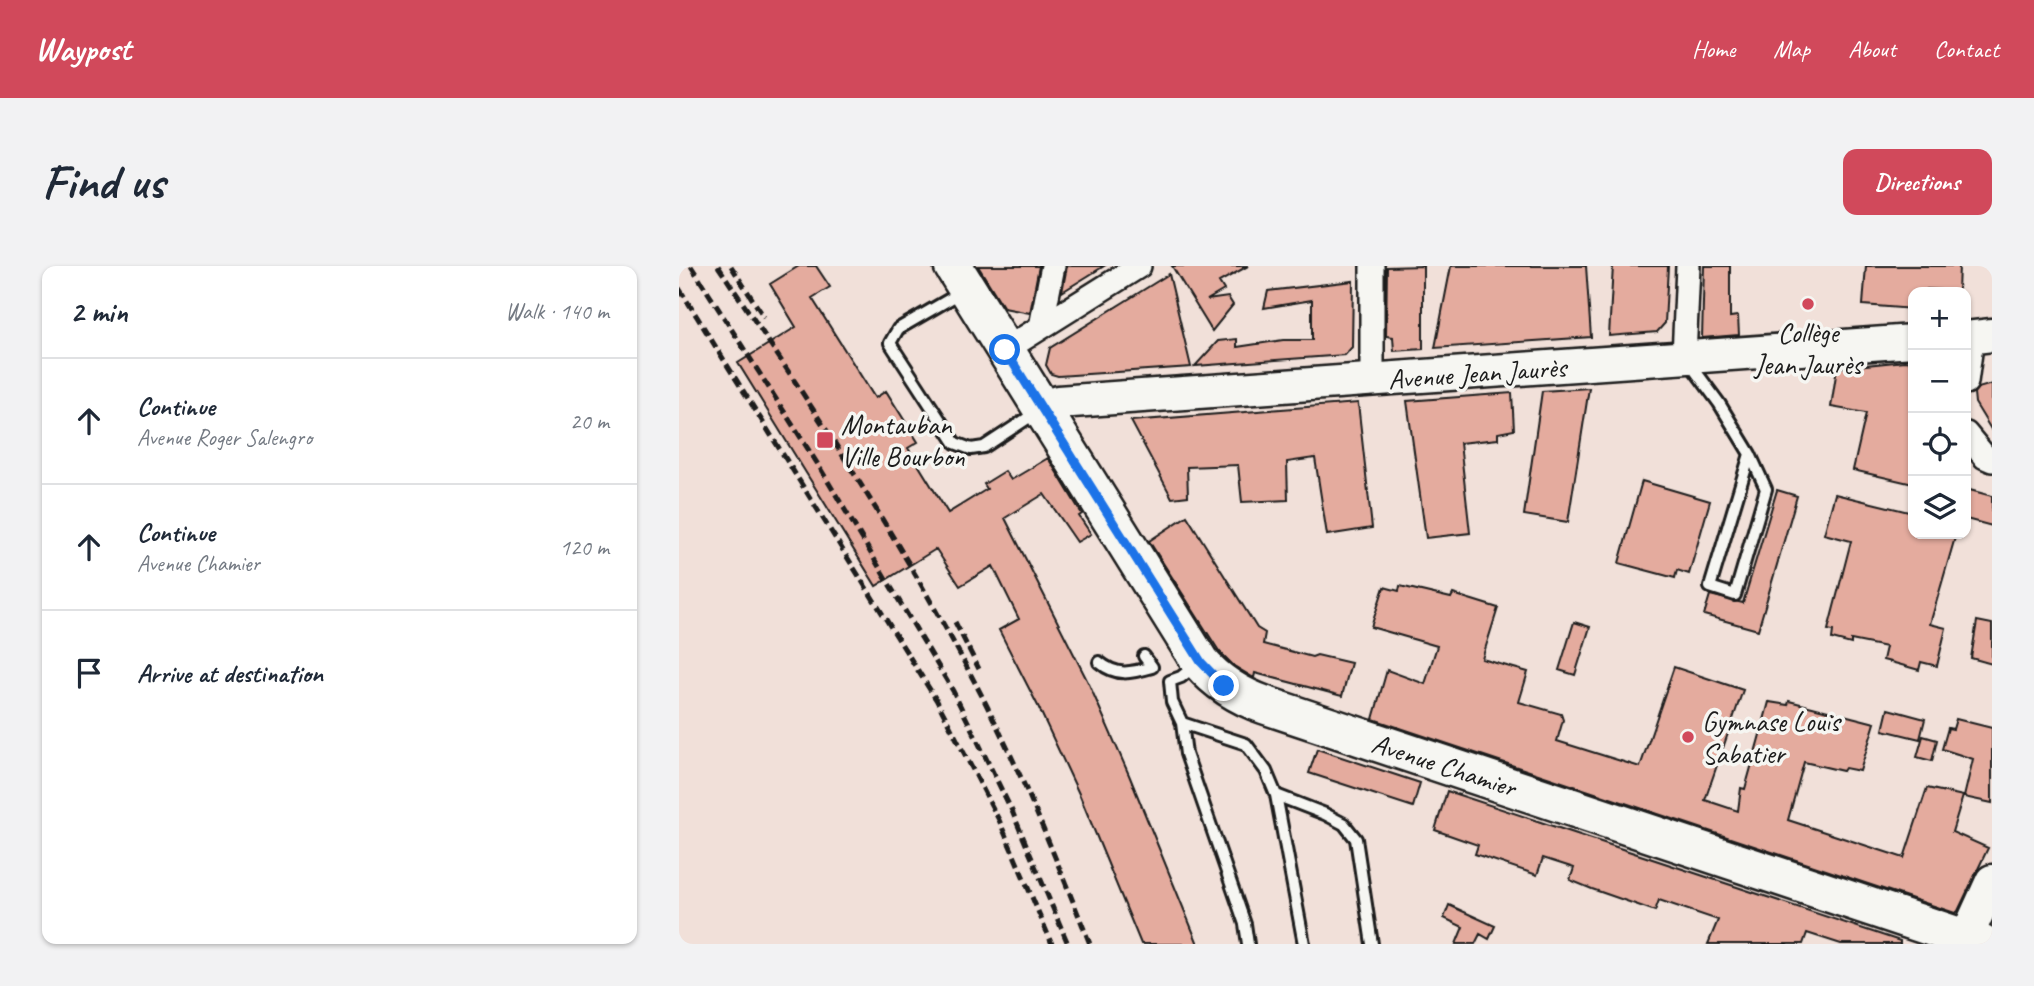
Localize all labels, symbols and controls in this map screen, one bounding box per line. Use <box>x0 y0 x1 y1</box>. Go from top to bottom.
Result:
text: Waypost <box>35 28 131 70</box>
text: Home <box>1692 34 1735 64</box>
text: Map <box>1773 34 1810 64</box>
text: About <box>1848 34 1896 64</box>
text: Contact <box>1934 34 1999 64</box>
button: Directions <box>1843 149 1992 215</box>
text: Find us <box>42 151 164 213</box>
map controls <box>1908 287 1971 539</box>
button: + <box>1908 287 1971 350</box>
text: 2 min <box>70 293 127 331</box>
marker: Collège Jean Jaurès <box>1800 296 1816 312</box>
text: Walk · 140 m <box>505 297 609 326</box>
place label: Collège Jean Jaurès <box>1752 315 1864 382</box>
route start <box>989 334 1020 365</box>
street label: Avenue Jean Jaurès <box>1387 349 1570 397</box>
button: − <box>1908 350 1971 413</box>
text: Continue <box>137 390 215 423</box>
icon: ahead <box>70 402 108 440</box>
text: 20 m <box>570 407 609 436</box>
place label: Montauban Ville Bourbon <box>841 407 965 474</box>
button: locate <box>1908 413 1971 476</box>
text: Avenue Roger Salengro <box>137 423 312 452</box>
marker: Montauban Ville Bourbon <box>815 430 835 450</box>
button: layers <box>1908 476 1971 539</box>
text: Continue <box>137 516 215 549</box>
icon: ahead <box>70 528 108 566</box>
text: 120 m <box>560 533 609 562</box>
text: Avenue Chamier <box>137 549 260 578</box>
icon: arrive <box>70 654 108 692</box>
text: Arrive at destination <box>137 657 323 690</box>
route end <box>1208 670 1239 701</box>
place label: Gymnase Louis Sabatier <box>1702 704 1842 771</box>
street label: Avenue Chamier <box>1368 725 1522 805</box>
marker: Gymnase Louis Sabatier <box>1680 729 1696 745</box>

